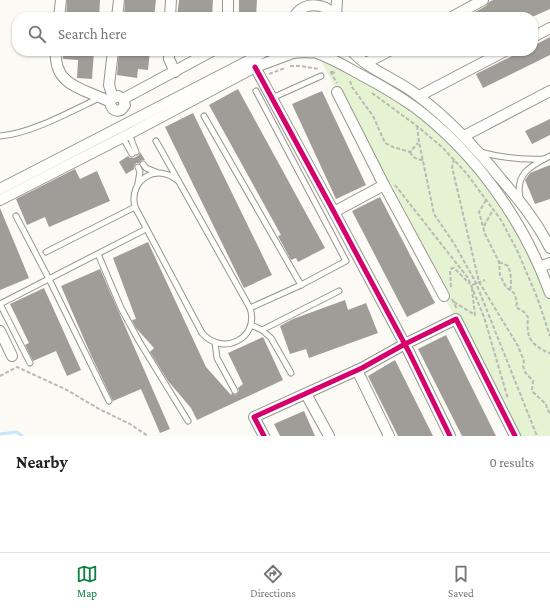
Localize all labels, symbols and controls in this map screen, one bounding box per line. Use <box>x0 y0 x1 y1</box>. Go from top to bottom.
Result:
search box <box>12 12 538 56</box>
icon: search <box>26 23 48 45</box>
text: Search here <box>58 26 127 42</box>
text: Nearby <box>16 453 68 472</box>
text: 0 results <box>489 455 534 470</box>
tab: Map <box>76 563 98 599</box>
tab: Directions <box>250 563 296 599</box>
tab: Saved <box>448 563 474 599</box>

